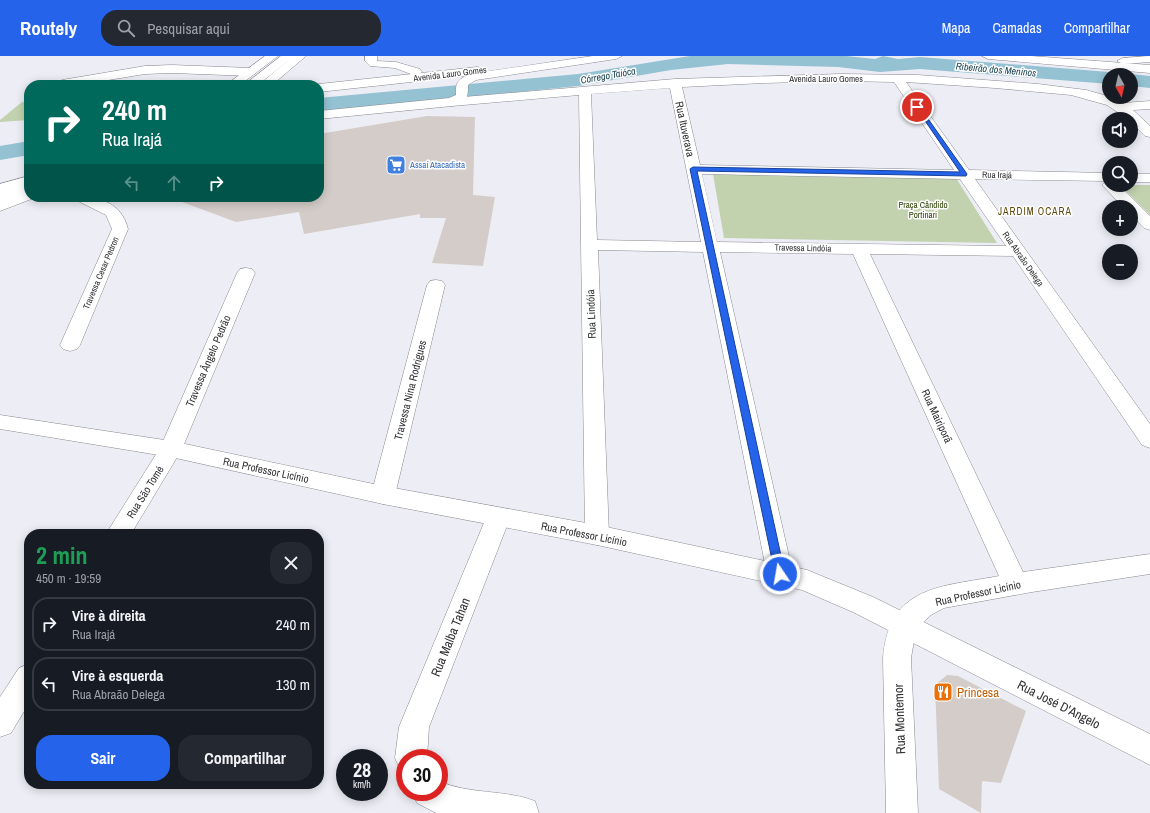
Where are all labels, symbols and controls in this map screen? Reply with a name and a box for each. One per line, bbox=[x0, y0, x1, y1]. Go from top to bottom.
search box bbox=[101, 10, 381, 46]
text: Routely bbox=[20, 15, 77, 41]
icon: search bbox=[115, 17, 137, 39]
text: Pesquisar aqui bbox=[147, 18, 230, 39]
text: Mapa bbox=[942, 19, 971, 37]
text: Camadas bbox=[993, 19, 1042, 37]
text: Compartilhar bbox=[1064, 19, 1130, 37]
water label: Ribeirão dos Meninos bbox=[955, 60, 1037, 79]
street label: Avenida Lauro Gomes bbox=[412, 64, 488, 85]
water label: Córrego Taióca bbox=[580, 64, 637, 87]
north arrow bbox=[1102, 68, 1138, 104]
map controls bbox=[1102, 68, 1138, 280]
street label: Avenida Lauro Gomes bbox=[788, 73, 863, 85]
pin bbox=[900, 90, 934, 124]
text: 240 m bbox=[102, 91, 167, 129]
icon: right bbox=[36, 96, 88, 148]
icon: arrive bbox=[906, 96, 928, 118]
street label: Rua Ituverava bbox=[672, 100, 698, 158]
button: sound bbox=[1102, 112, 1138, 148]
text: Rua Irajá bbox=[102, 127, 162, 152]
supermarket icon: Assaí Atacadista bbox=[385, 154, 407, 176]
button: search bbox=[1102, 156, 1138, 192]
place label: Assaí Atacadista bbox=[409, 159, 465, 171]
street label: Rua Irajá bbox=[982, 169, 1012, 181]
icon: left bbox=[121, 172, 143, 194]
icon: ahead bbox=[163, 172, 185, 194]
icon: right bbox=[205, 172, 227, 194]
park label: Praça Cândido Portinari bbox=[898, 199, 948, 221]
button: + bbox=[1102, 200, 1138, 236]
district label: JARDIM OCARA bbox=[998, 205, 1072, 218]
street label: Rua Abraão Delega bbox=[1000, 229, 1046, 289]
street label: Travessa Cesar Pedron bbox=[80, 235, 122, 311]
street label: Travessa Lindóia bbox=[775, 242, 831, 254]
button: − bbox=[1102, 244, 1138, 280]
street label: Rua Lindóia bbox=[583, 289, 599, 339]
street label: Travessa Ângelo Pedrão bbox=[182, 313, 234, 409]
street label: Travessa Nina Rodrigues bbox=[391, 338, 429, 441]
street label: Rua Mairiporã bbox=[918, 387, 956, 445]
street label: Rua Professor Licínio bbox=[222, 454, 310, 486]
street label: Rua São Tomé bbox=[123, 463, 167, 521]
street label: Rua Professor Licínio bbox=[540, 519, 628, 549]
text: 2 min bbox=[36, 539, 87, 571]
button: close bbox=[270, 542, 312, 584]
position arrow bbox=[759, 553, 801, 595]
text: 450 m · 19:59 bbox=[36, 570, 101, 587]
street label: Rua Professor Licínio bbox=[934, 577, 1022, 609]
street label: Rua Malba Tahan bbox=[427, 595, 474, 679]
text: Vire à direita bbox=[72, 605, 146, 626]
icon: right bbox=[38, 613, 60, 635]
text: 240 m bbox=[276, 614, 310, 635]
text: Rua Irajá bbox=[72, 626, 115, 643]
text: Vire à esquerda bbox=[72, 665, 163, 686]
icon: left bbox=[38, 673, 60, 695]
text: 130 m bbox=[276, 674, 310, 695]
street label: Rua José D'Angelo bbox=[1014, 676, 1103, 733]
restaurant icon: Princesa bbox=[932, 681, 954, 703]
street label: Rua Montemor bbox=[890, 683, 909, 755]
place label: Princesa bbox=[957, 684, 999, 701]
text: Rua Abraão Delega bbox=[72, 686, 165, 703]
button: Sair bbox=[36, 735, 170, 781]
button: Compartilhar bbox=[178, 735, 312, 781]
speed limit sign: 30 bbox=[396, 749, 448, 801]
text: 28 bbox=[353, 756, 371, 783]
text: km/h bbox=[353, 778, 371, 791]

